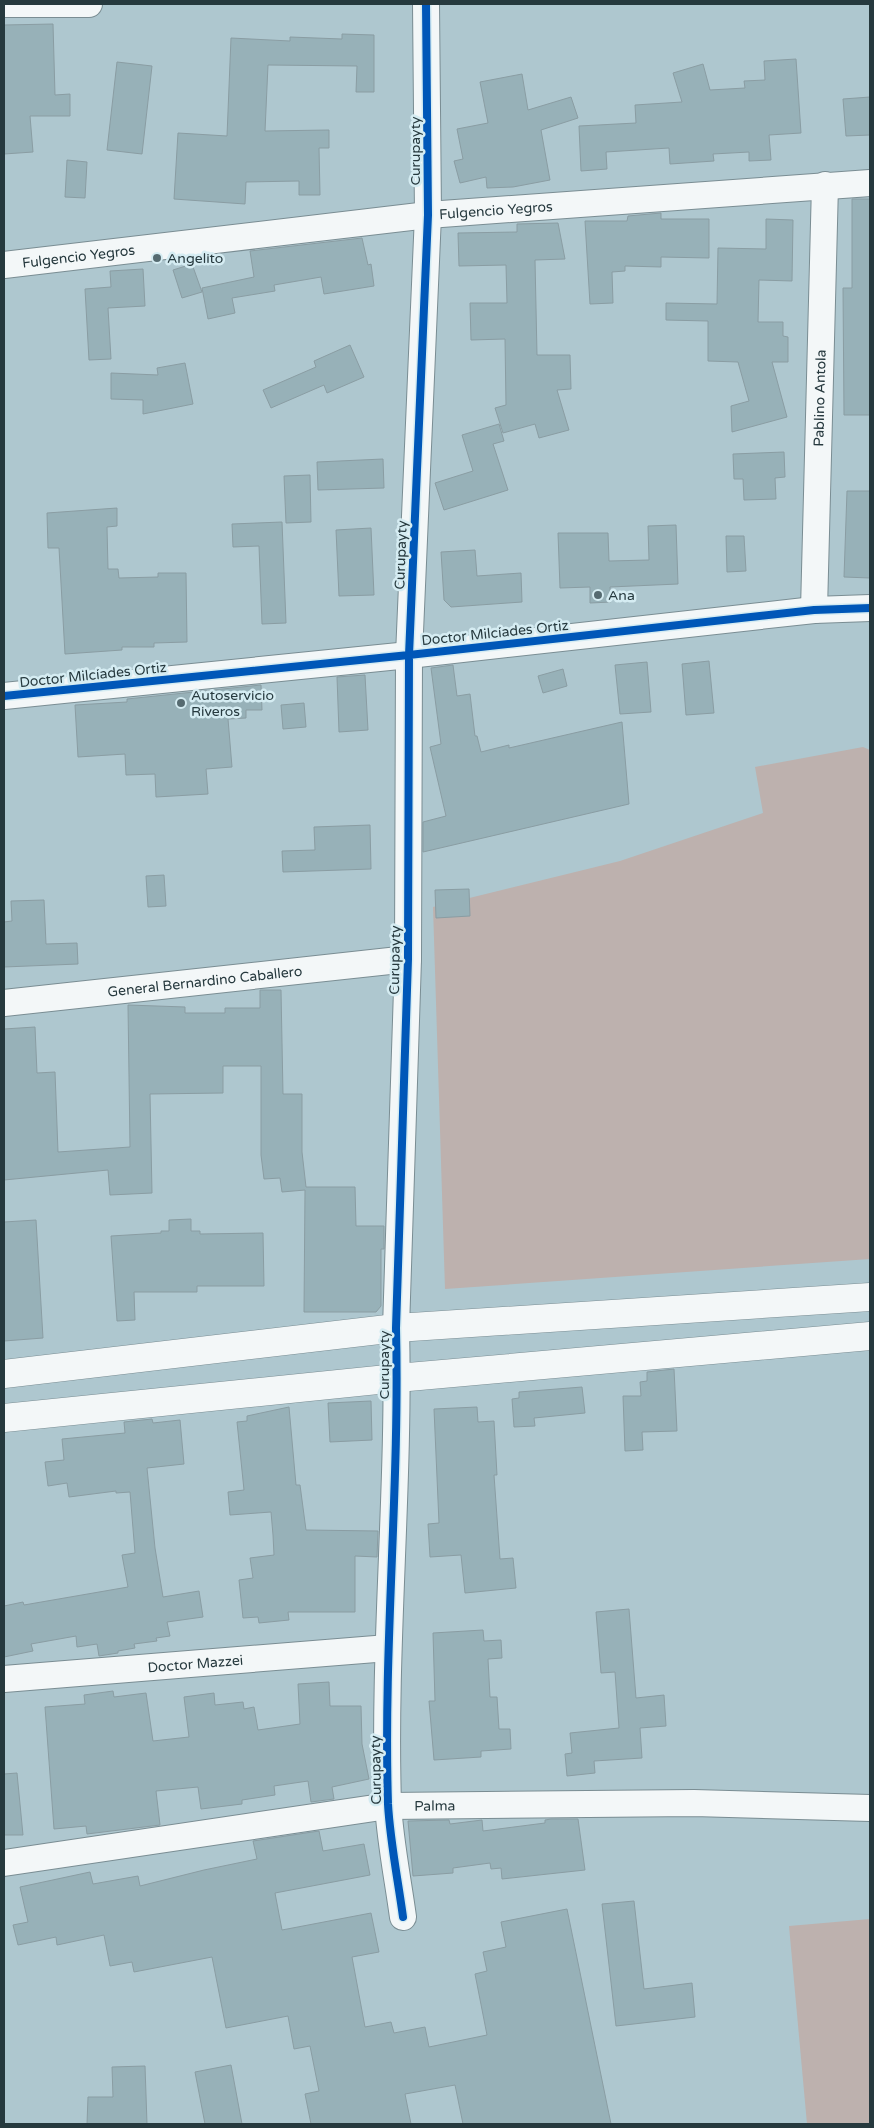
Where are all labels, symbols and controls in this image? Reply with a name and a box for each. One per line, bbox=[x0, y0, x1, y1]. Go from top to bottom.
street label: Curupayty bbox=[407, 116, 424, 186]
street label: Fulgencio Yegros bbox=[439, 197, 553, 223]
street label: Fulgencio Yegros bbox=[21, 241, 136, 271]
place label: Angelito bbox=[167, 250, 223, 267]
marker: Angelito bbox=[151, 252, 163, 264]
street label: Pablino Antola bbox=[810, 349, 829, 447]
street label: Curupayty bbox=[391, 520, 411, 590]
place label: Ana bbox=[608, 587, 635, 604]
marker: Ana bbox=[592, 589, 604, 601]
street label: Doctor Milcíades Ortiz bbox=[421, 617, 569, 649]
street label: Doctor Milcíades Ortiz bbox=[19, 659, 167, 691]
place label: Autoservicio Riveros bbox=[191, 687, 274, 720]
marker: Autoservicio Riveros bbox=[175, 697, 187, 709]
street label: Curupayty bbox=[386, 925, 404, 995]
street label: General Bernardino Caballero bbox=[107, 962, 303, 1000]
street label: Curupayty bbox=[376, 1330, 393, 1400]
street label: Doctor Mazzei bbox=[147, 1651, 244, 1676]
street label: Curupayty bbox=[367, 1735, 385, 1805]
street label: Palma bbox=[414, 1797, 455, 1814]

